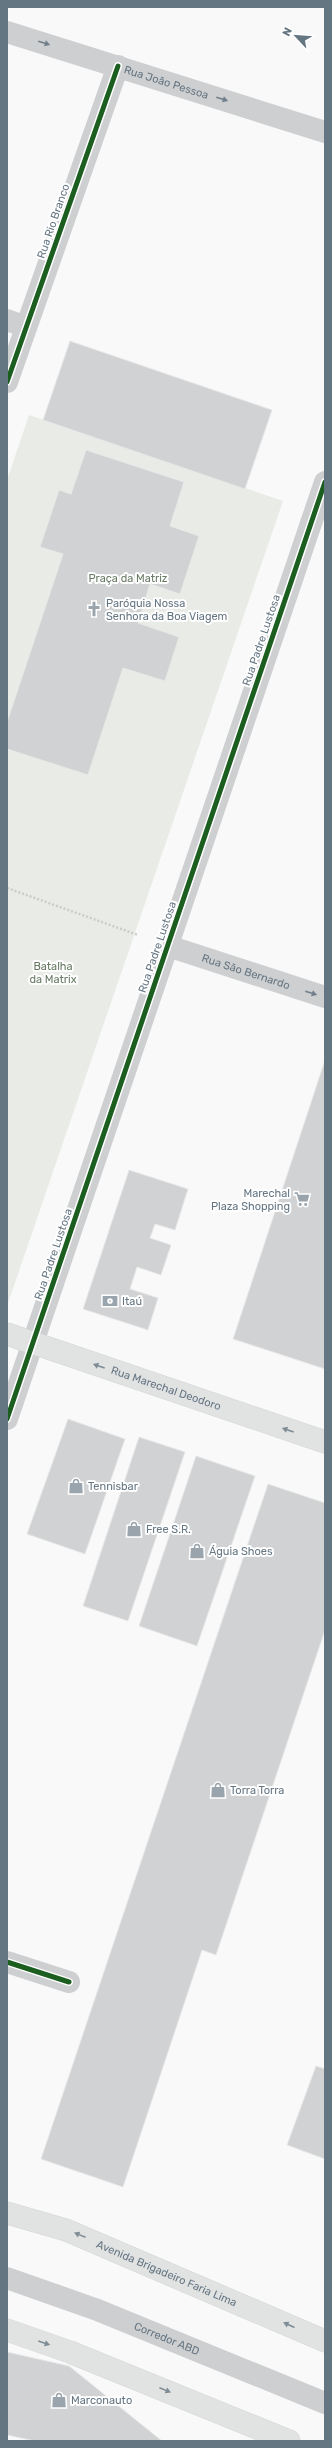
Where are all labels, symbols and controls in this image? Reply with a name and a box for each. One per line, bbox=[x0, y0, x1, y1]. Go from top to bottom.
north arrow bbox=[276, 16, 316, 56]
text: N bbox=[280, 25, 295, 38]
one-way arrow bbox=[39, 40, 51, 46]
street label: Rua João Pessoa bbox=[122, 63, 210, 102]
one-way arrow bbox=[216, 96, 228, 102]
street label: Rua Rio Branco bbox=[35, 182, 72, 260]
park label: Praça da Matriz bbox=[89, 572, 168, 585]
street label: Rua Padre Lustosa bbox=[240, 593, 283, 687]
place label: Paróquia Nossa Senhora da Boa Viagem bbox=[106, 597, 228, 623]
church icon: Paróquia Nossa Senhora da Boa Viagem bbox=[85, 600, 103, 618]
street label: Rua Padre Lustosa bbox=[136, 900, 179, 994]
street label: Rua São Bernardo bbox=[200, 951, 292, 992]
park label: Batalha da Matrix bbox=[29, 960, 77, 986]
one-way arrow bbox=[306, 990, 318, 996]
place label: Marechal Plaza Shopping bbox=[211, 1187, 290, 1213]
supermarket icon: Marechal Plaza Shopping bbox=[293, 1190, 311, 1208]
street label: Rua Padre Lustosa bbox=[32, 1207, 75, 1301]
bank icon: Itaú bbox=[101, 1292, 119, 1310]
place label: Itaú bbox=[122, 1295, 142, 1308]
one-way arrow bbox=[92, 1362, 104, 1368]
street label: Rua Marechal Deodoro bbox=[109, 1364, 223, 1413]
one-way arrow bbox=[282, 1427, 294, 1433]
shop icon: Tennisbar bbox=[67, 1477, 85, 1495]
place label: Tennisbar bbox=[88, 1480, 139, 1493]
shop icon: Free S.R. bbox=[125, 1520, 143, 1538]
place label: Free S.R. bbox=[146, 1523, 191, 1536]
shop icon: Águia Shoes bbox=[188, 1542, 206, 1560]
place label: Águia Shoes bbox=[209, 1545, 273, 1558]
shop icon: Torra Torra bbox=[209, 1781, 227, 1799]
place label: Torra Torra bbox=[230, 1784, 284, 1797]
one-way arrow bbox=[73, 2232, 85, 2238]
street label: Avenida Brigadeiro Faria Lima bbox=[94, 2238, 239, 2309]
street label: Corredor ABD bbox=[132, 2320, 201, 2358]
one-way arrow bbox=[284, 2322, 295, 2328]
one-way arrow bbox=[38, 2340, 50, 2346]
one-way arrow bbox=[160, 2387, 172, 2393]
shop icon: Marconauto bbox=[50, 2391, 68, 2409]
place label: Marconauto bbox=[71, 2394, 132, 2407]

